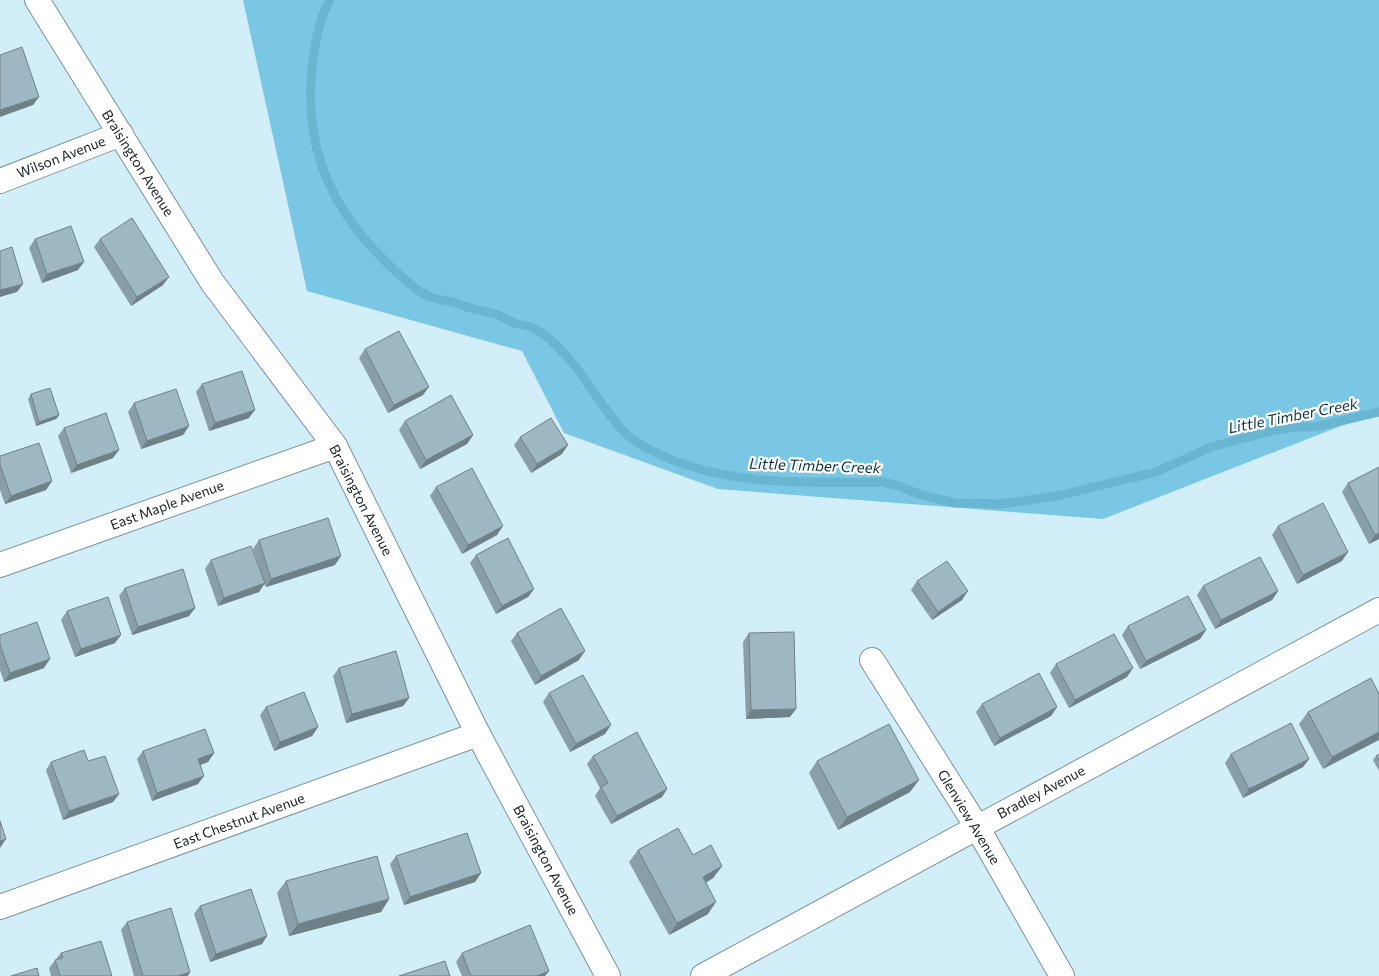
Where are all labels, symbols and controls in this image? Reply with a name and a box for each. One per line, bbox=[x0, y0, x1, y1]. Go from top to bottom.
street label: Braisington Avenue bbox=[99, 106, 178, 219]
street label: Wilson Avenue bbox=[14, 132, 108, 181]
water label: Little Timber Creek bbox=[1227, 393, 1360, 436]
street label: Braisington Avenue bbox=[326, 441, 397, 558]
water label: Little Timber Creek bbox=[749, 454, 882, 476]
street label: East Maple Avenue bbox=[108, 476, 226, 533]
street label: Bradley Avenue bbox=[994, 761, 1088, 822]
street label: Glenview Avenue bbox=[934, 766, 1004, 867]
street label: East Chestnut Avenue bbox=[171, 789, 307, 852]
street label: Braisington Avenue bbox=[510, 802, 583, 918]

